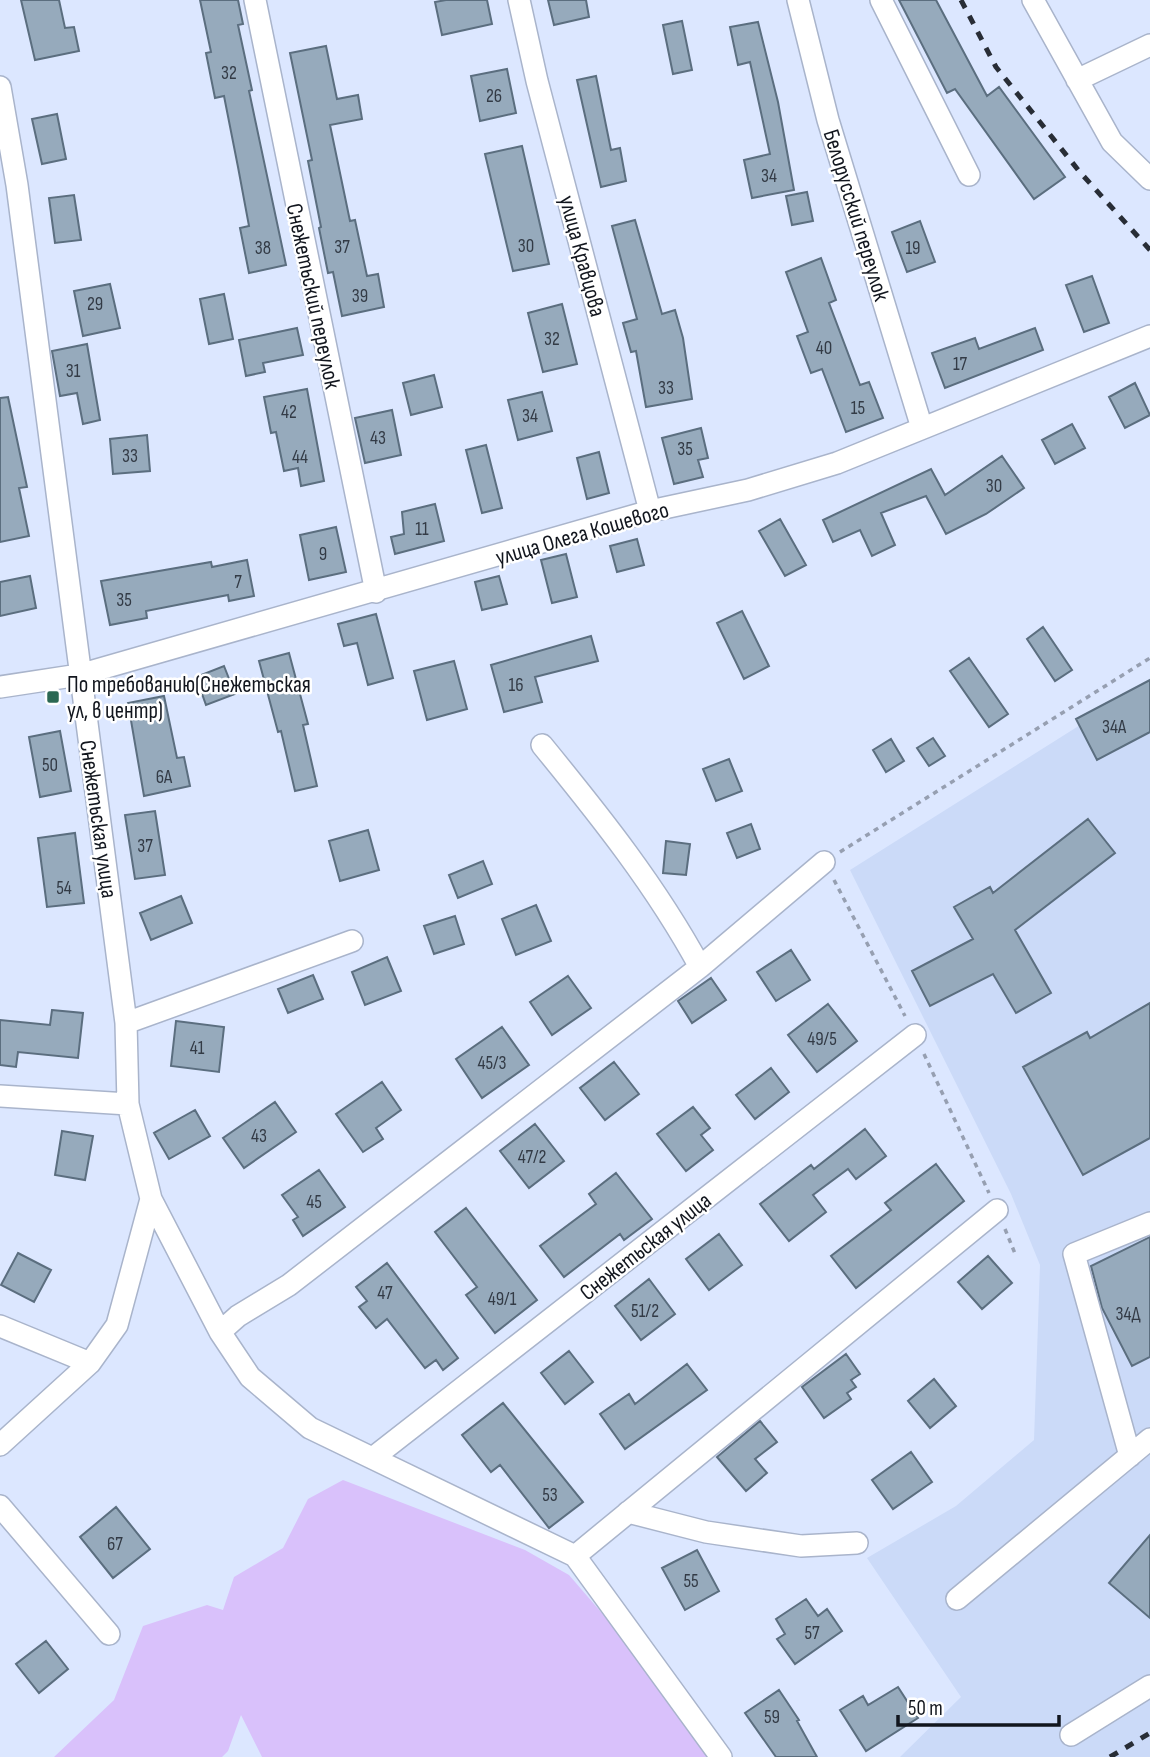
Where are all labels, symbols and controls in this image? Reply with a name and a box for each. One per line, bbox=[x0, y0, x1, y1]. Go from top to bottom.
house number: 32 bbox=[221, 62, 237, 85]
house number: 26 bbox=[486, 85, 502, 108]
street label: Белорусский переулок bbox=[817, 126, 896, 305]
house number: 34 bbox=[761, 165, 777, 188]
street label: улица Кравцова bbox=[552, 193, 612, 320]
street label: Снежетьский переулок bbox=[280, 201, 346, 392]
house number: 30 bbox=[518, 235, 534, 258]
house number: 37 bbox=[334, 236, 350, 259]
house number: 38 bbox=[255, 237, 271, 260]
house number: 19 bbox=[905, 237, 921, 260]
house number: 39 bbox=[352, 285, 368, 308]
house number: 29 bbox=[87, 293, 103, 316]
house number: 32 bbox=[544, 328, 560, 351]
house number: 40 bbox=[816, 337, 832, 360]
house number: 17 bbox=[953, 353, 968, 376]
house number: 31 bbox=[66, 360, 81, 383]
house number: 33 bbox=[658, 377, 674, 400]
house number: 15 bbox=[851, 397, 865, 420]
house number: 42 bbox=[281, 401, 297, 424]
house number: 34 bbox=[522, 405, 538, 428]
house number: 43 bbox=[370, 427, 386, 450]
house number: 35 bbox=[677, 438, 693, 461]
house number: 33 bbox=[122, 445, 138, 468]
house number: 44 bbox=[292, 446, 308, 469]
house number: 30 bbox=[986, 475, 1002, 498]
street label: улица Олега Кошевого bbox=[492, 496, 672, 572]
house number: 11 bbox=[415, 518, 429, 541]
house number: 9 bbox=[319, 543, 327, 566]
house number: 7 bbox=[234, 571, 242, 594]
house number: 35 bbox=[116, 589, 132, 612]
place label: По требованию(Снежетьская ул, в центр) bbox=[67, 671, 311, 725]
house number: 16 bbox=[509, 674, 523, 697]
marker: По требованию(Снежетьская ул, в центр) bbox=[45, 689, 61, 705]
house number: 34А bbox=[1102, 716, 1127, 739]
street label: Снежетьская улица bbox=[73, 738, 123, 900]
house number: 50 bbox=[42, 754, 58, 777]
house number: 6А bbox=[156, 766, 173, 789]
house number: 37 bbox=[137, 835, 153, 858]
house number: 54 bbox=[56, 877, 72, 900]
house number: 49/5 bbox=[807, 1028, 837, 1051]
house number: 41 bbox=[190, 1037, 205, 1060]
house number: 45/3 bbox=[477, 1052, 507, 1075]
house number: 43 bbox=[251, 1125, 267, 1148]
house number: 47/2 bbox=[518, 1146, 546, 1169]
street label: Снежетьская улица bbox=[574, 1187, 717, 1307]
house number: 45 bbox=[306, 1191, 322, 1214]
house number: 47 bbox=[377, 1282, 393, 1305]
house number: 49/1 bbox=[488, 1288, 517, 1311]
house number: 51/2 bbox=[631, 1300, 659, 1323]
house number: 34Д bbox=[1115, 1303, 1141, 1326]
house number: 53 bbox=[542, 1484, 558, 1507]
house number: 67 bbox=[107, 1533, 123, 1556]
house number: 55 bbox=[683, 1570, 699, 1593]
house number: 57 bbox=[804, 1622, 820, 1645]
scale bar bbox=[898, 1684, 1059, 1728]
text: 50 m bbox=[908, 1696, 943, 1721]
house number: 59 bbox=[764, 1706, 780, 1729]

